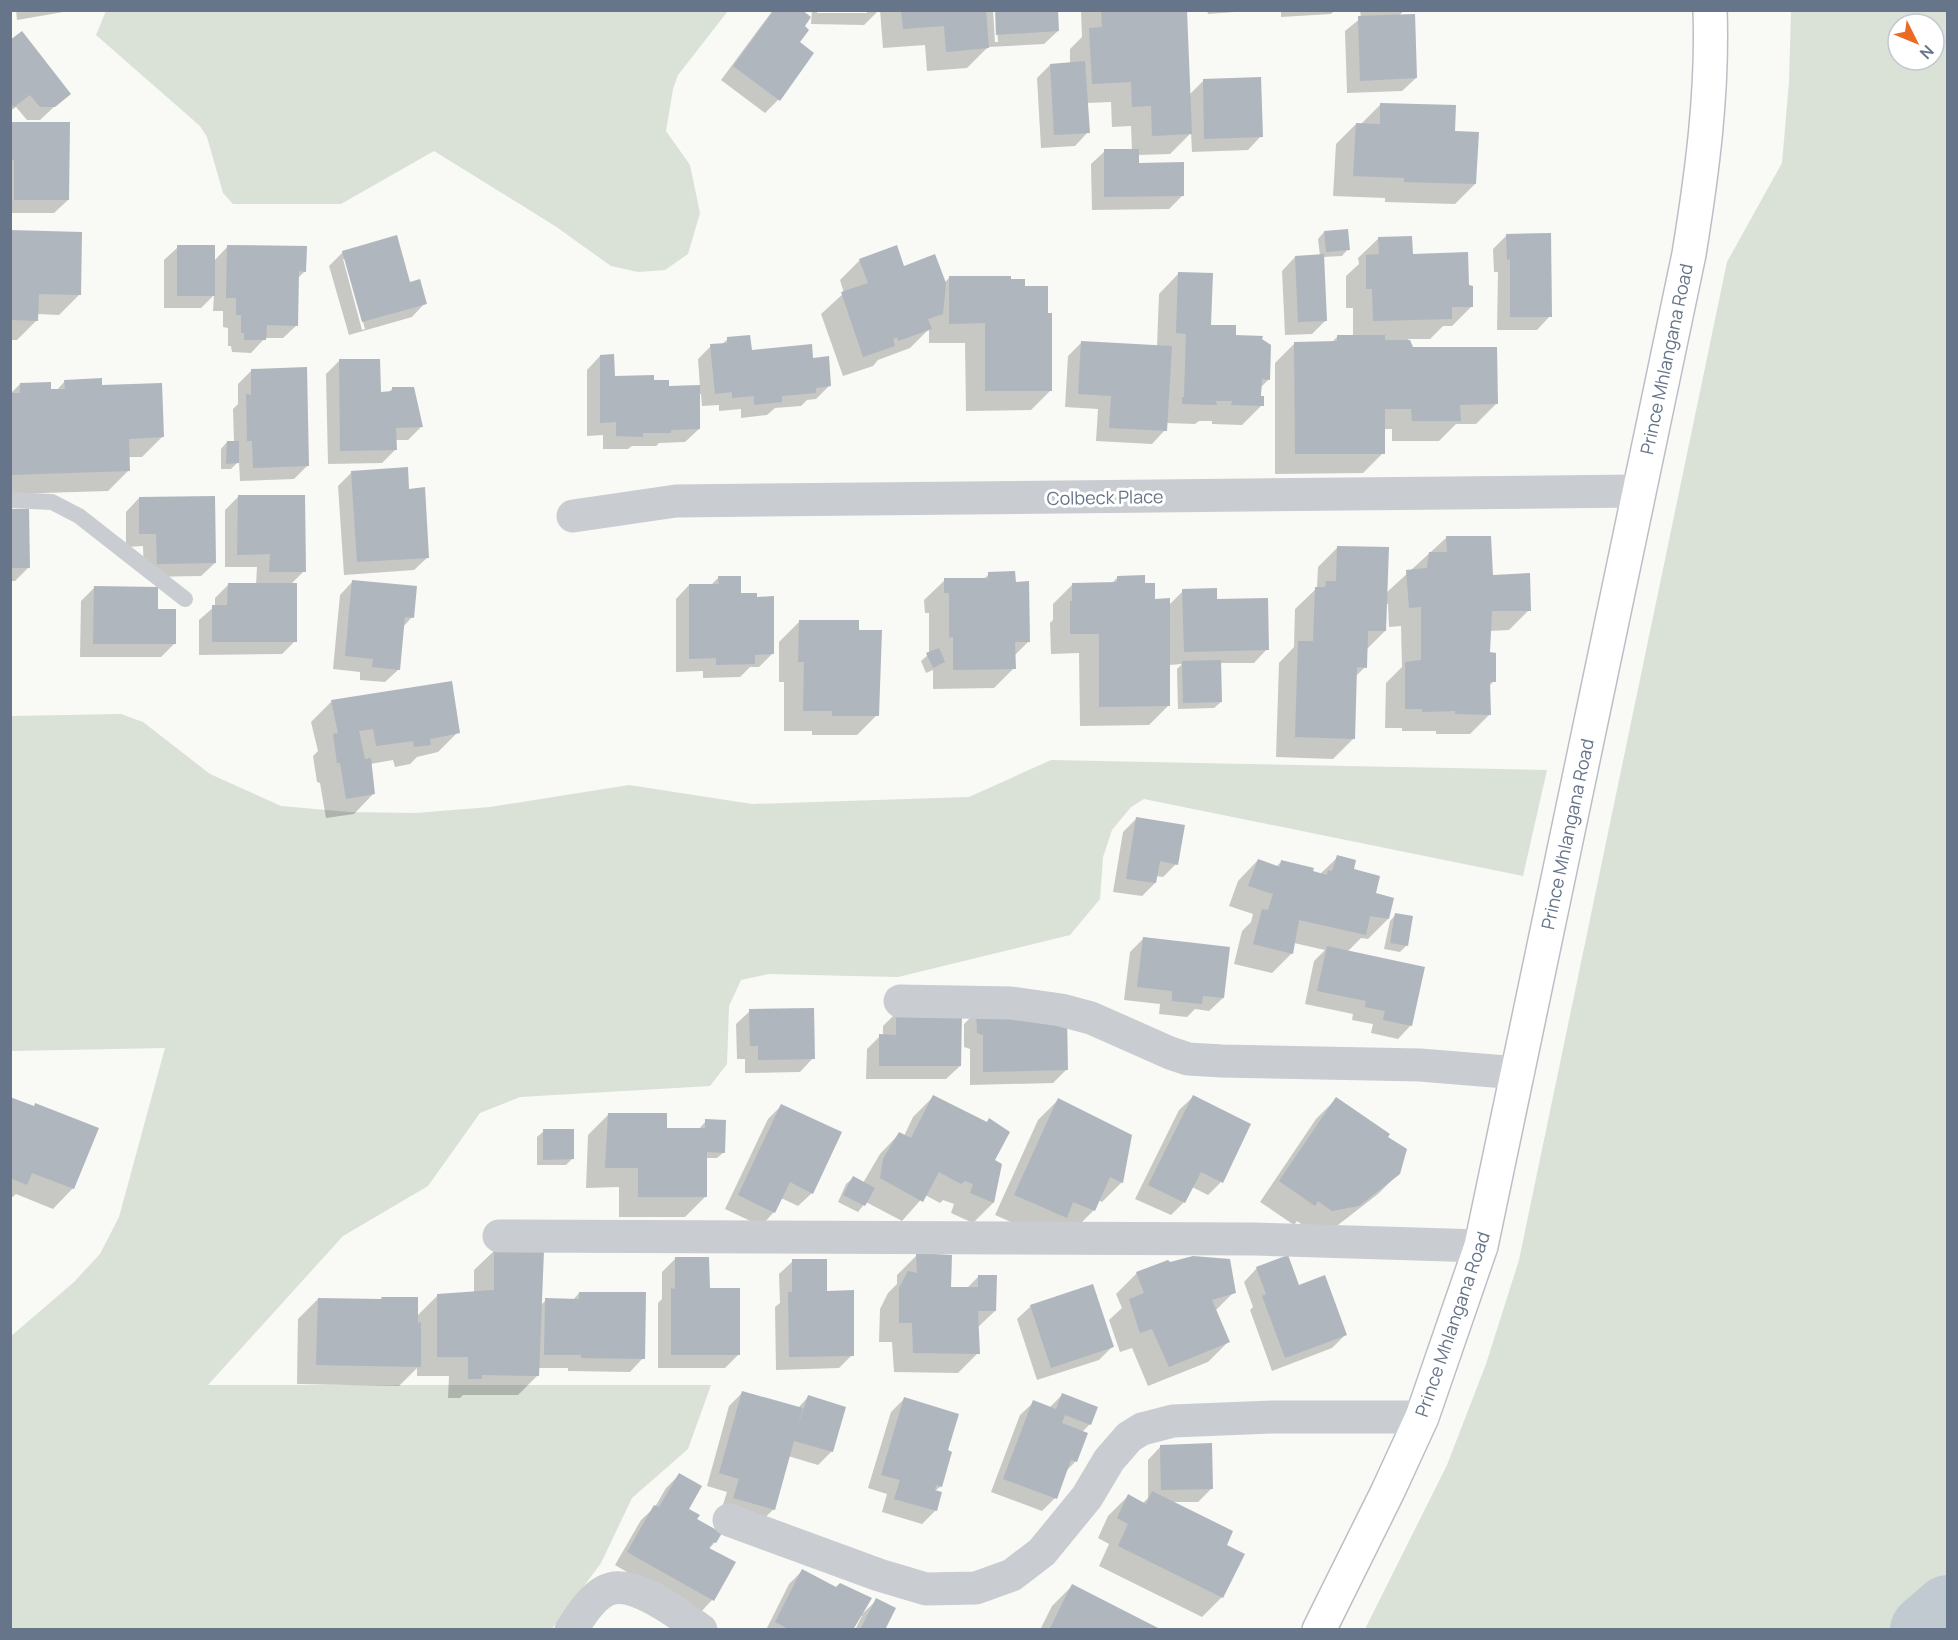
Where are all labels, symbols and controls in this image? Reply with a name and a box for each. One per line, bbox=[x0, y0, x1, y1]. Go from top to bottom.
north arrow bbox=[1886, 12, 1946, 72]
text: N bbox=[1915, 41, 1939, 64]
street label: Prince Mhlangana Road bbox=[1634, 261, 1698, 457]
street label: Colbeck Place bbox=[1046, 484, 1164, 510]
street label: Prince Mhlangana Road bbox=[1535, 736, 1599, 932]
street label: Prince Mhlangana Road bbox=[1409, 1228, 1495, 1420]

